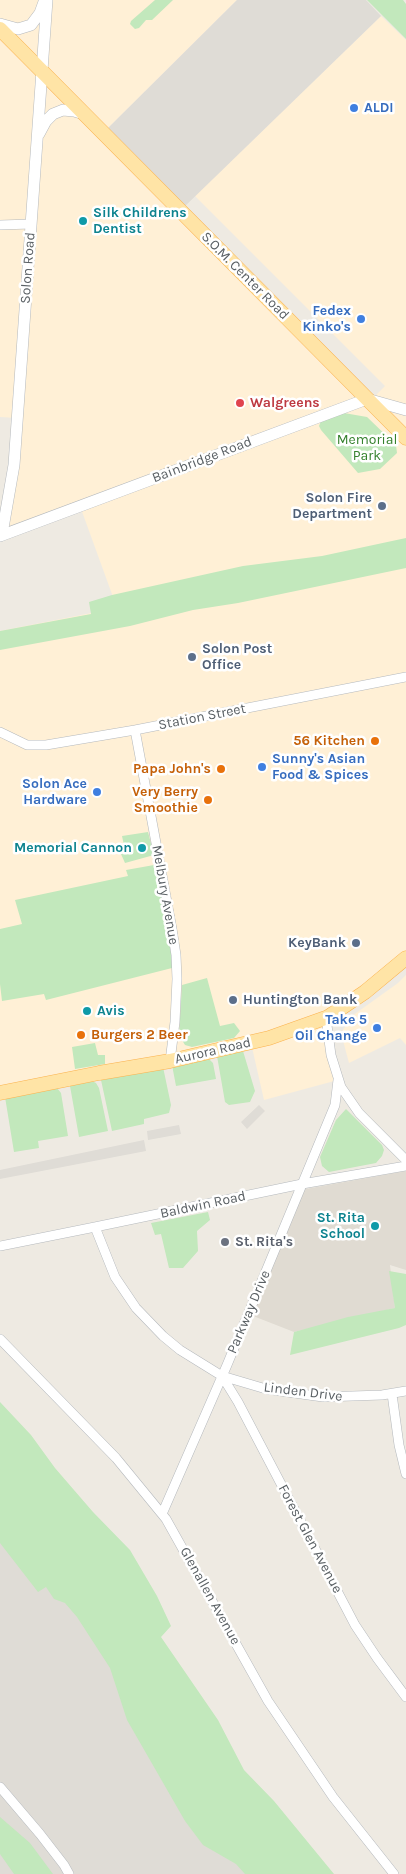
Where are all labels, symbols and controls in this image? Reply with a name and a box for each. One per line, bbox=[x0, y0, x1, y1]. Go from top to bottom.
place label: ALDI bbox=[364, 100, 394, 116]
marker: ALDI bbox=[348, 102, 360, 114]
place label: Silk Childrens Dentist bbox=[93, 205, 187, 238]
marker: Silk Childrens Dentist bbox=[77, 215, 89, 227]
street label: S.O.M. Center Road bbox=[198, 229, 292, 323]
street label: Solon Road bbox=[17, 232, 39, 304]
place label: Fedex Kinko's bbox=[302, 303, 351, 336]
marker: Fedex Kinko's bbox=[355, 313, 367, 325]
place label: Walgreens bbox=[250, 395, 320, 411]
marker: Walgreens bbox=[234, 397, 246, 409]
park label: Memorial Park bbox=[337, 432, 397, 464]
street label: Bainbridge Road bbox=[150, 433, 254, 487]
place label: Solon Fire Department bbox=[292, 490, 372, 522]
marker: Solon Fire Department bbox=[376, 500, 388, 512]
place label: Solon Post Office bbox=[202, 641, 272, 674]
marker: Solon Post Office bbox=[186, 651, 198, 663]
street label: Station Street bbox=[157, 700, 247, 734]
place label: 56 Kitchen bbox=[293, 733, 365, 749]
marker: 56 Kitchen bbox=[369, 735, 381, 747]
place label: Sunny's Asian Food & Spices bbox=[272, 751, 369, 784]
place label: Papa John's bbox=[133, 761, 211, 777]
marker: Sunny's Asian Food & Spices bbox=[256, 761, 268, 773]
marker: Papa John's bbox=[215, 763, 227, 775]
place label: Solon Ace Hardware bbox=[22, 776, 87, 809]
place label: Very Berry Smoothie bbox=[132, 784, 198, 816]
marker: Solon Ace Hardware bbox=[91, 786, 103, 798]
marker: Very Berry Smoothie bbox=[202, 794, 214, 806]
place label: Memorial Cannon bbox=[14, 840, 132, 856]
marker: Memorial Cannon bbox=[136, 842, 148, 854]
street label: Melbury Avenue bbox=[148, 844, 182, 946]
place label: KeyBank bbox=[288, 935, 346, 951]
marker: KeyBank bbox=[350, 937, 362, 949]
place label: Huntington Bank bbox=[243, 992, 357, 1008]
marker: Huntington Bank bbox=[227, 994, 239, 1006]
place label: Avis bbox=[97, 1003, 125, 1019]
marker: Avis bbox=[81, 1005, 93, 1017]
place label: Take 5 Oil Change bbox=[295, 1012, 367, 1044]
marker: Take 5 Oil Change bbox=[371, 1022, 383, 1034]
place label: Burgers 2 Beer bbox=[91, 1027, 188, 1043]
marker: Burgers 2 Beer bbox=[75, 1029, 87, 1041]
street label: Aurora Road bbox=[173, 1034, 253, 1068]
street label: Baldwin Road bbox=[159, 1188, 247, 1222]
place label: St. Rita School bbox=[317, 1210, 365, 1242]
marker: St. Rita School bbox=[369, 1220, 381, 1232]
place label: St. Rita's bbox=[235, 1234, 293, 1250]
marker: St. Rita's bbox=[219, 1236, 231, 1248]
street label: Parkway Drive bbox=[224, 1268, 274, 1356]
street label: Linden Drive bbox=[263, 1379, 343, 1405]
street label: Forest Glen Avenue bbox=[274, 1482, 346, 1596]
street label: Glenallen Avenue bbox=[176, 1544, 244, 1648]

